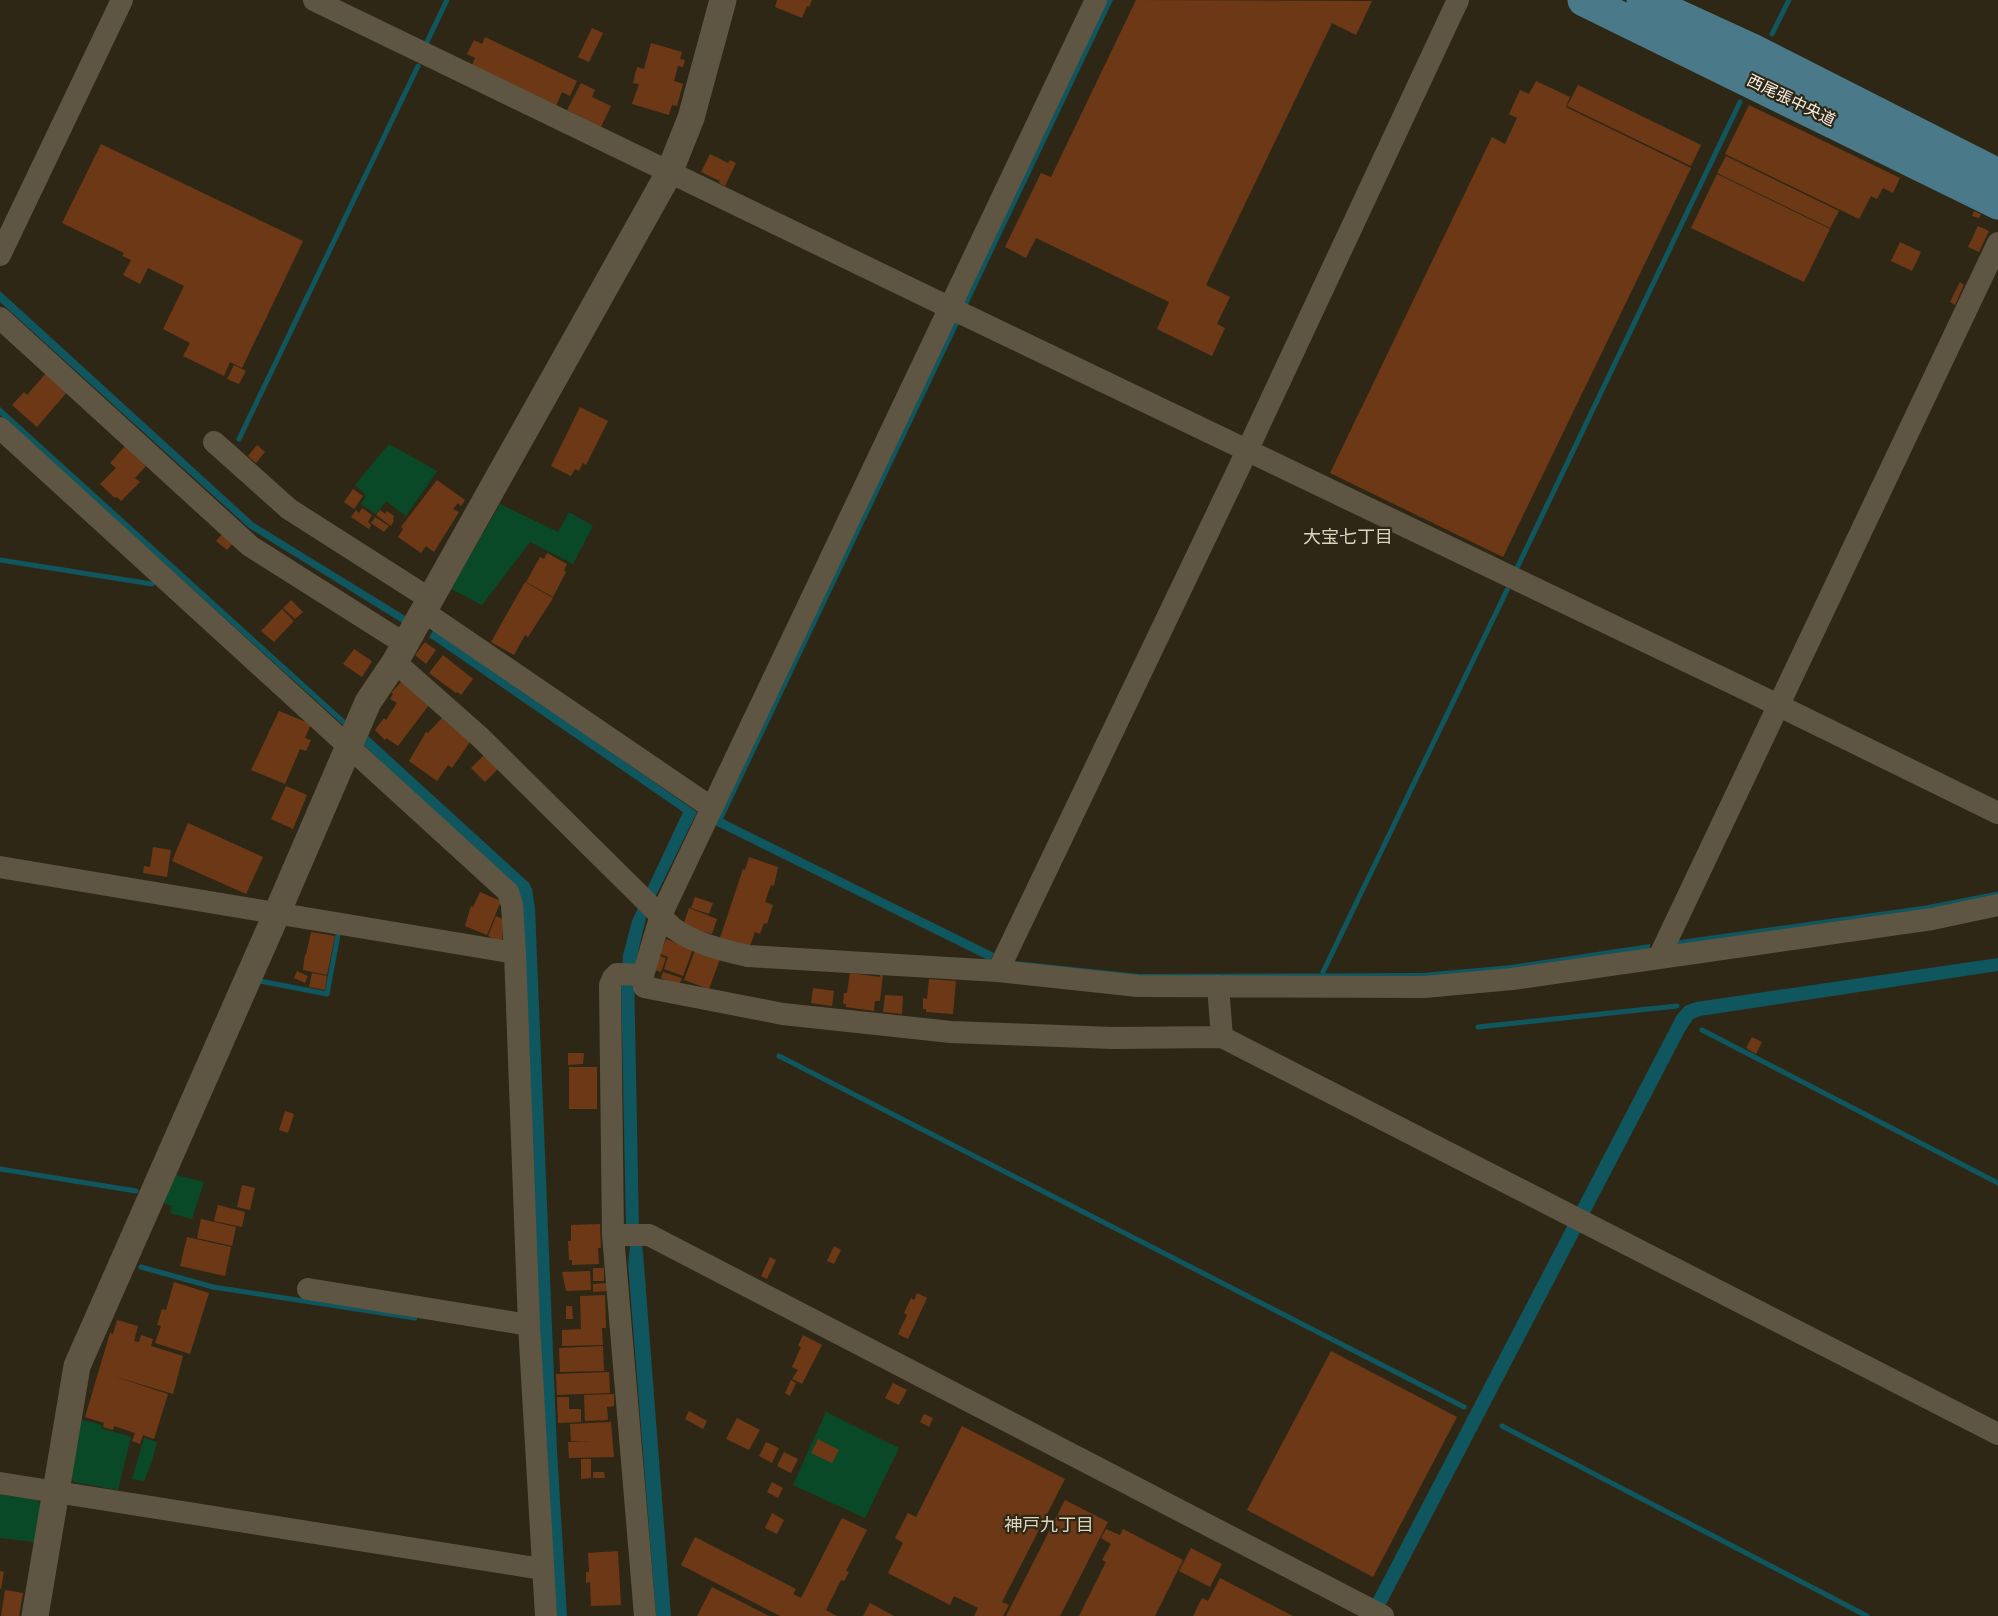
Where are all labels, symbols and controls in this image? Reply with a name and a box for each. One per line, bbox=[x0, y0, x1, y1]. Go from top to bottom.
street label: 西尾張中央道 bbox=[1744, 71, 1838, 131]
district label: 大宝七丁目 bbox=[1303, 527, 1393, 549]
district label: 神戸九丁目 bbox=[1004, 1515, 1094, 1537]

